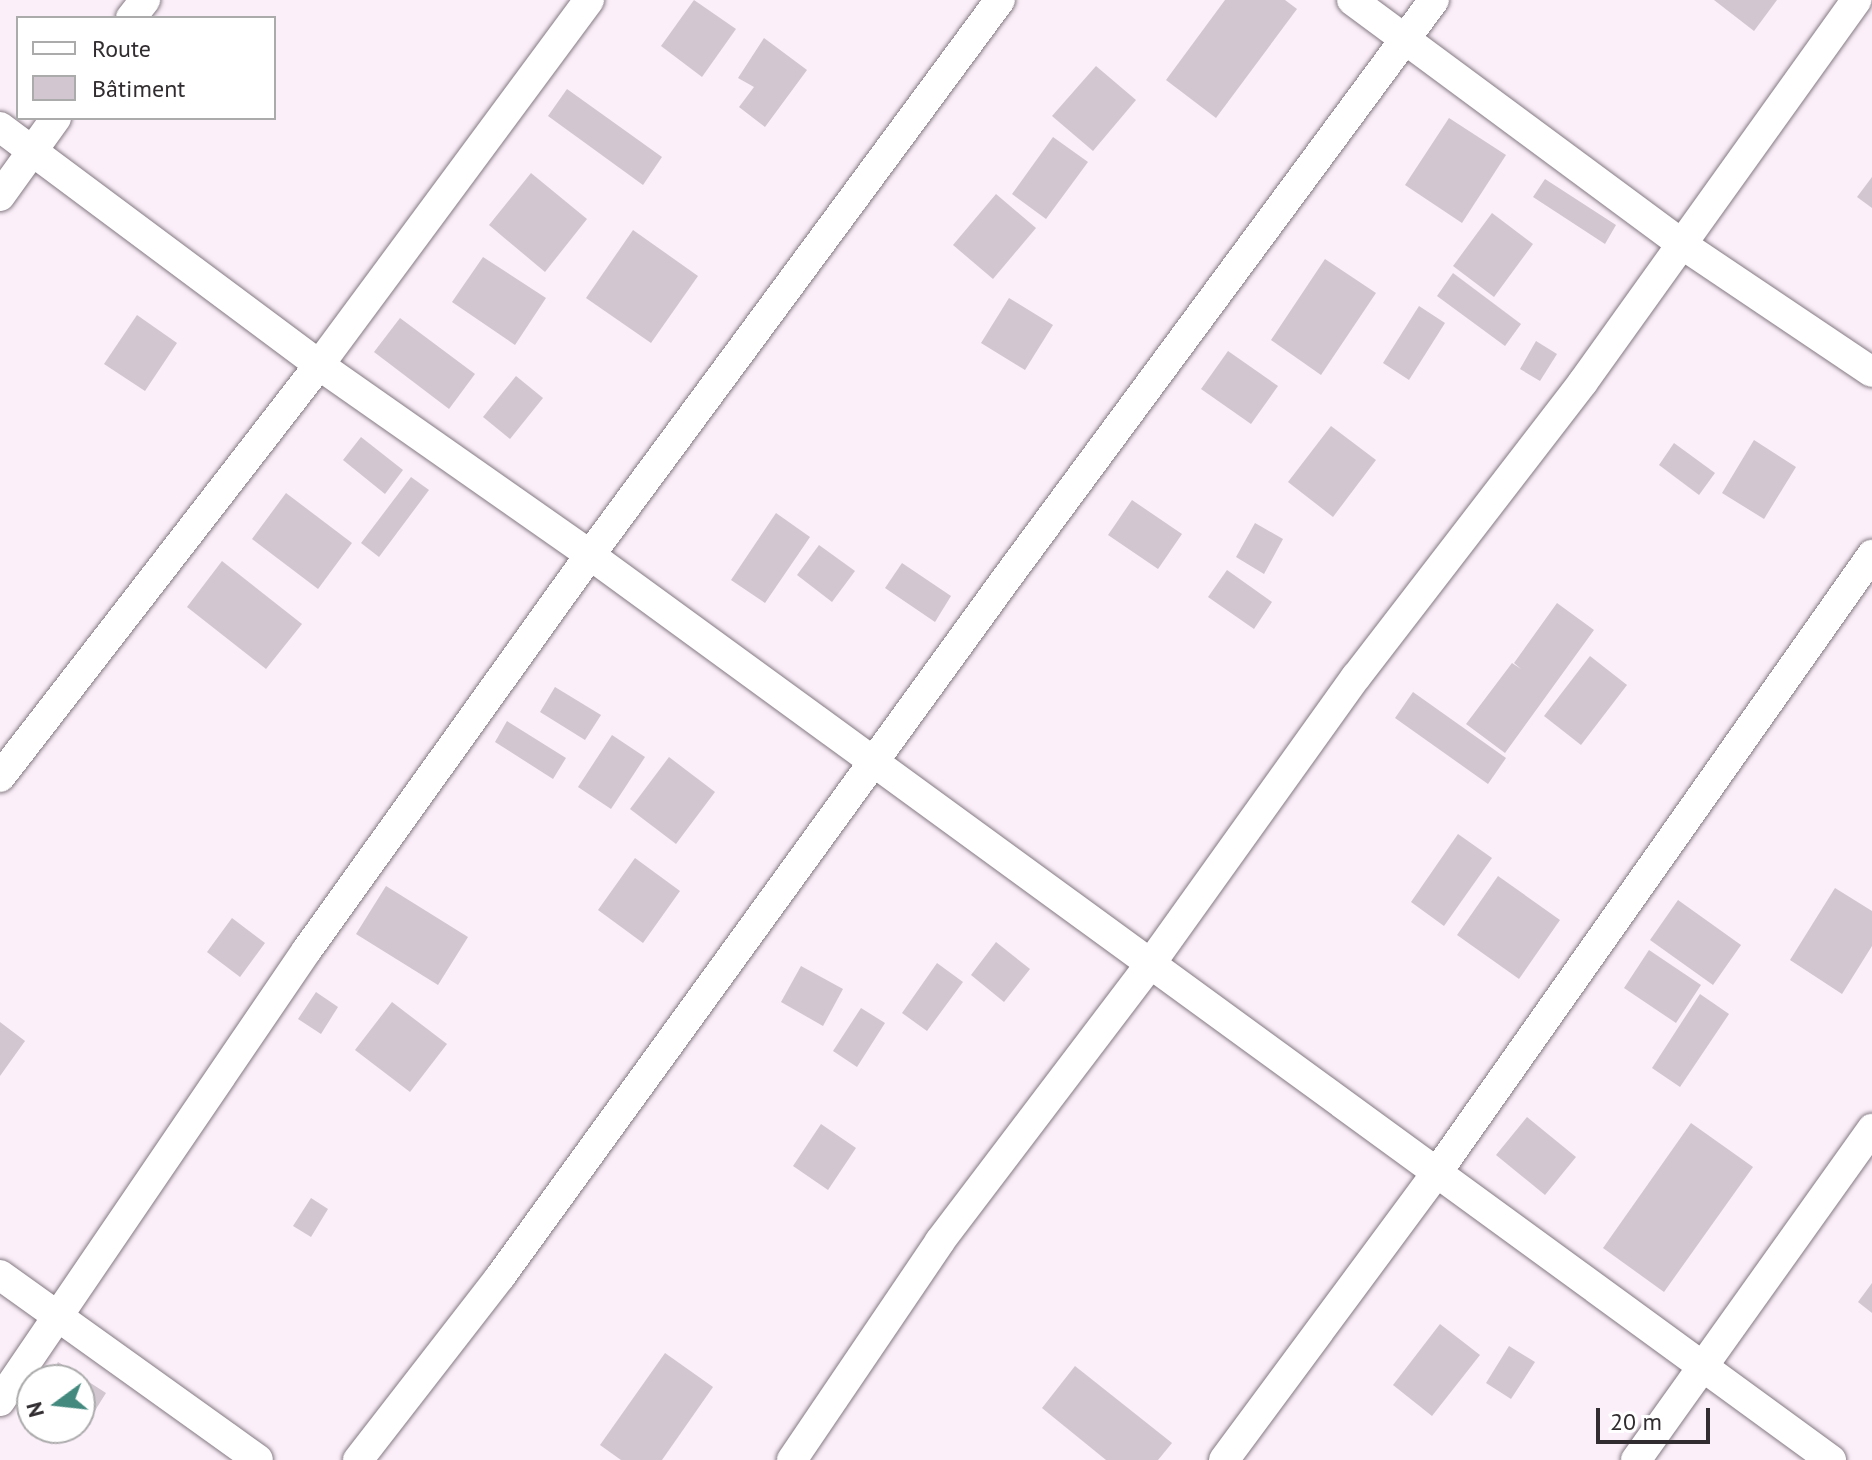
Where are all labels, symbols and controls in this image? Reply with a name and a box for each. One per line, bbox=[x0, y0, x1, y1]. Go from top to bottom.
legend bbox=[16, 16, 276, 120]
text: Route bbox=[92, 33, 151, 64]
text: Bâtiment bbox=[92, 73, 185, 104]
north arrow bbox=[16, 1364, 96, 1444]
scale bar bbox=[1600, 1392, 1714, 1442]
text: N bbox=[19, 1399, 50, 1420]
text: 20 m bbox=[1610, 1406, 1662, 1437]

